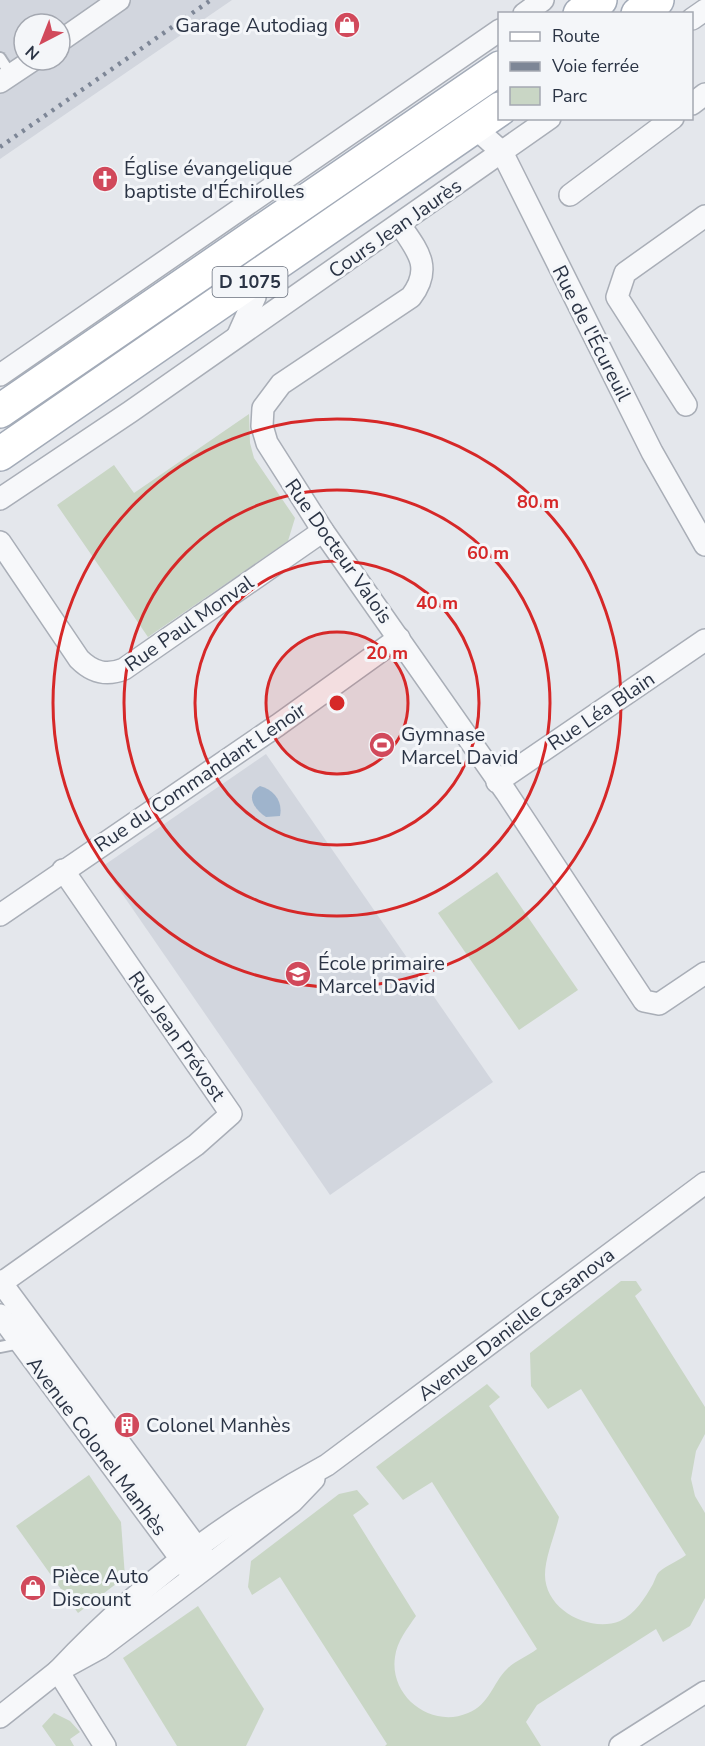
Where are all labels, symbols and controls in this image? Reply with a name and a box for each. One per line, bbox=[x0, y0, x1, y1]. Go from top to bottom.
shop icon: Garage Autodiag bbox=[332, 10, 362, 40]
north arrow bbox=[12, 12, 72, 72]
place label: Garage Autodiag bbox=[175, 12, 328, 39]
legend bbox=[498, 12, 693, 120]
text: Route bbox=[552, 24, 600, 48]
text: N bbox=[21, 40, 44, 65]
text: Voie ferrée bbox=[551, 54, 639, 78]
text: Parc bbox=[552, 84, 587, 108]
place label: Église évangelique baptiste d'Échirolles bbox=[124, 155, 305, 205]
church icon: Église évangelique baptiste d'Échirolles bbox=[90, 164, 120, 194]
street label: Cours Jean Jaurès bbox=[323, 172, 467, 284]
street label: Rue de l'Écureuil bbox=[546, 261, 637, 406]
road number: D 1075 bbox=[212, 267, 288, 297]
street label: Rue Docteur Valois bbox=[278, 473, 399, 629]
text: 80 m bbox=[517, 490, 559, 514]
text: 60 m bbox=[467, 541, 509, 565]
street label: Rue Paul Monval bbox=[119, 569, 259, 678]
text: 40 m bbox=[416, 591, 458, 615]
text: 20 m bbox=[366, 641, 408, 665]
street label: Rue Léa Blain bbox=[543, 666, 660, 757]
centre of rings bbox=[327, 693, 347, 713]
street label: Rue du Commandant Lenoir bbox=[89, 696, 311, 858]
place label: Gymnase Marcel David bbox=[401, 721, 518, 771]
sports icon: Gymnase Marcel David bbox=[367, 730, 397, 760]
place label: École primaire Marcel David bbox=[318, 950, 445, 1000]
school or university icon: École primaire Marcel David bbox=[283, 959, 313, 989]
street label: Rue Jean Prévost bbox=[122, 966, 232, 1107]
street label: Avenue Danielle Casanova bbox=[412, 1241, 620, 1407]
street label: Avenue Colonel Manhès bbox=[20, 1351, 173, 1541]
building icon: Colonel Manhès bbox=[112, 1410, 142, 1440]
place label: Colonel Manhès bbox=[146, 1412, 291, 1439]
place label: Pièce Auto Discount bbox=[52, 1563, 149, 1613]
shop icon: Pièce Auto Discount bbox=[18, 1573, 48, 1603]

